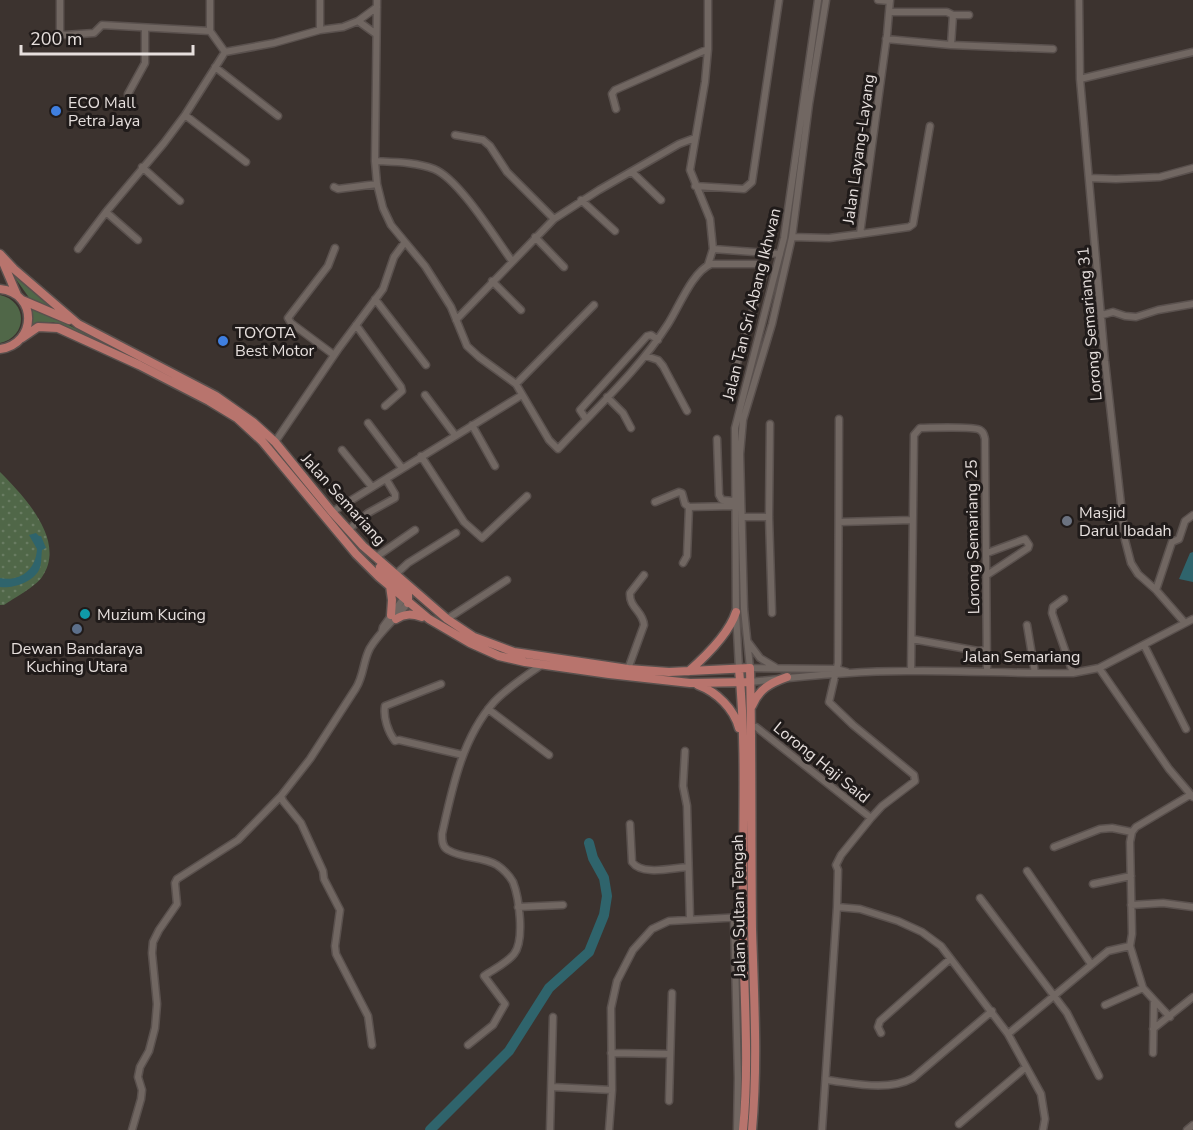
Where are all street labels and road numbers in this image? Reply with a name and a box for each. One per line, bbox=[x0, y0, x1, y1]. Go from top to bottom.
street label: Jalan Layang-Layang bbox=[837, 73, 880, 226]
street label: Jalan Tan Sri Abang Ikhwan bbox=[717, 206, 787, 404]
street label: Lorong Semariang 31 bbox=[1072, 246, 1108, 402]
street label: Jalan Semariang bbox=[295, 448, 391, 551]
street label: Lorong Semariang 25 bbox=[961, 459, 985, 615]
street label: Jalan Semariang bbox=[963, 646, 1081, 668]
street label: Lorong Haji Said bbox=[769, 717, 874, 809]
street label: Jalan Sultan Tengah bbox=[727, 834, 751, 979]

